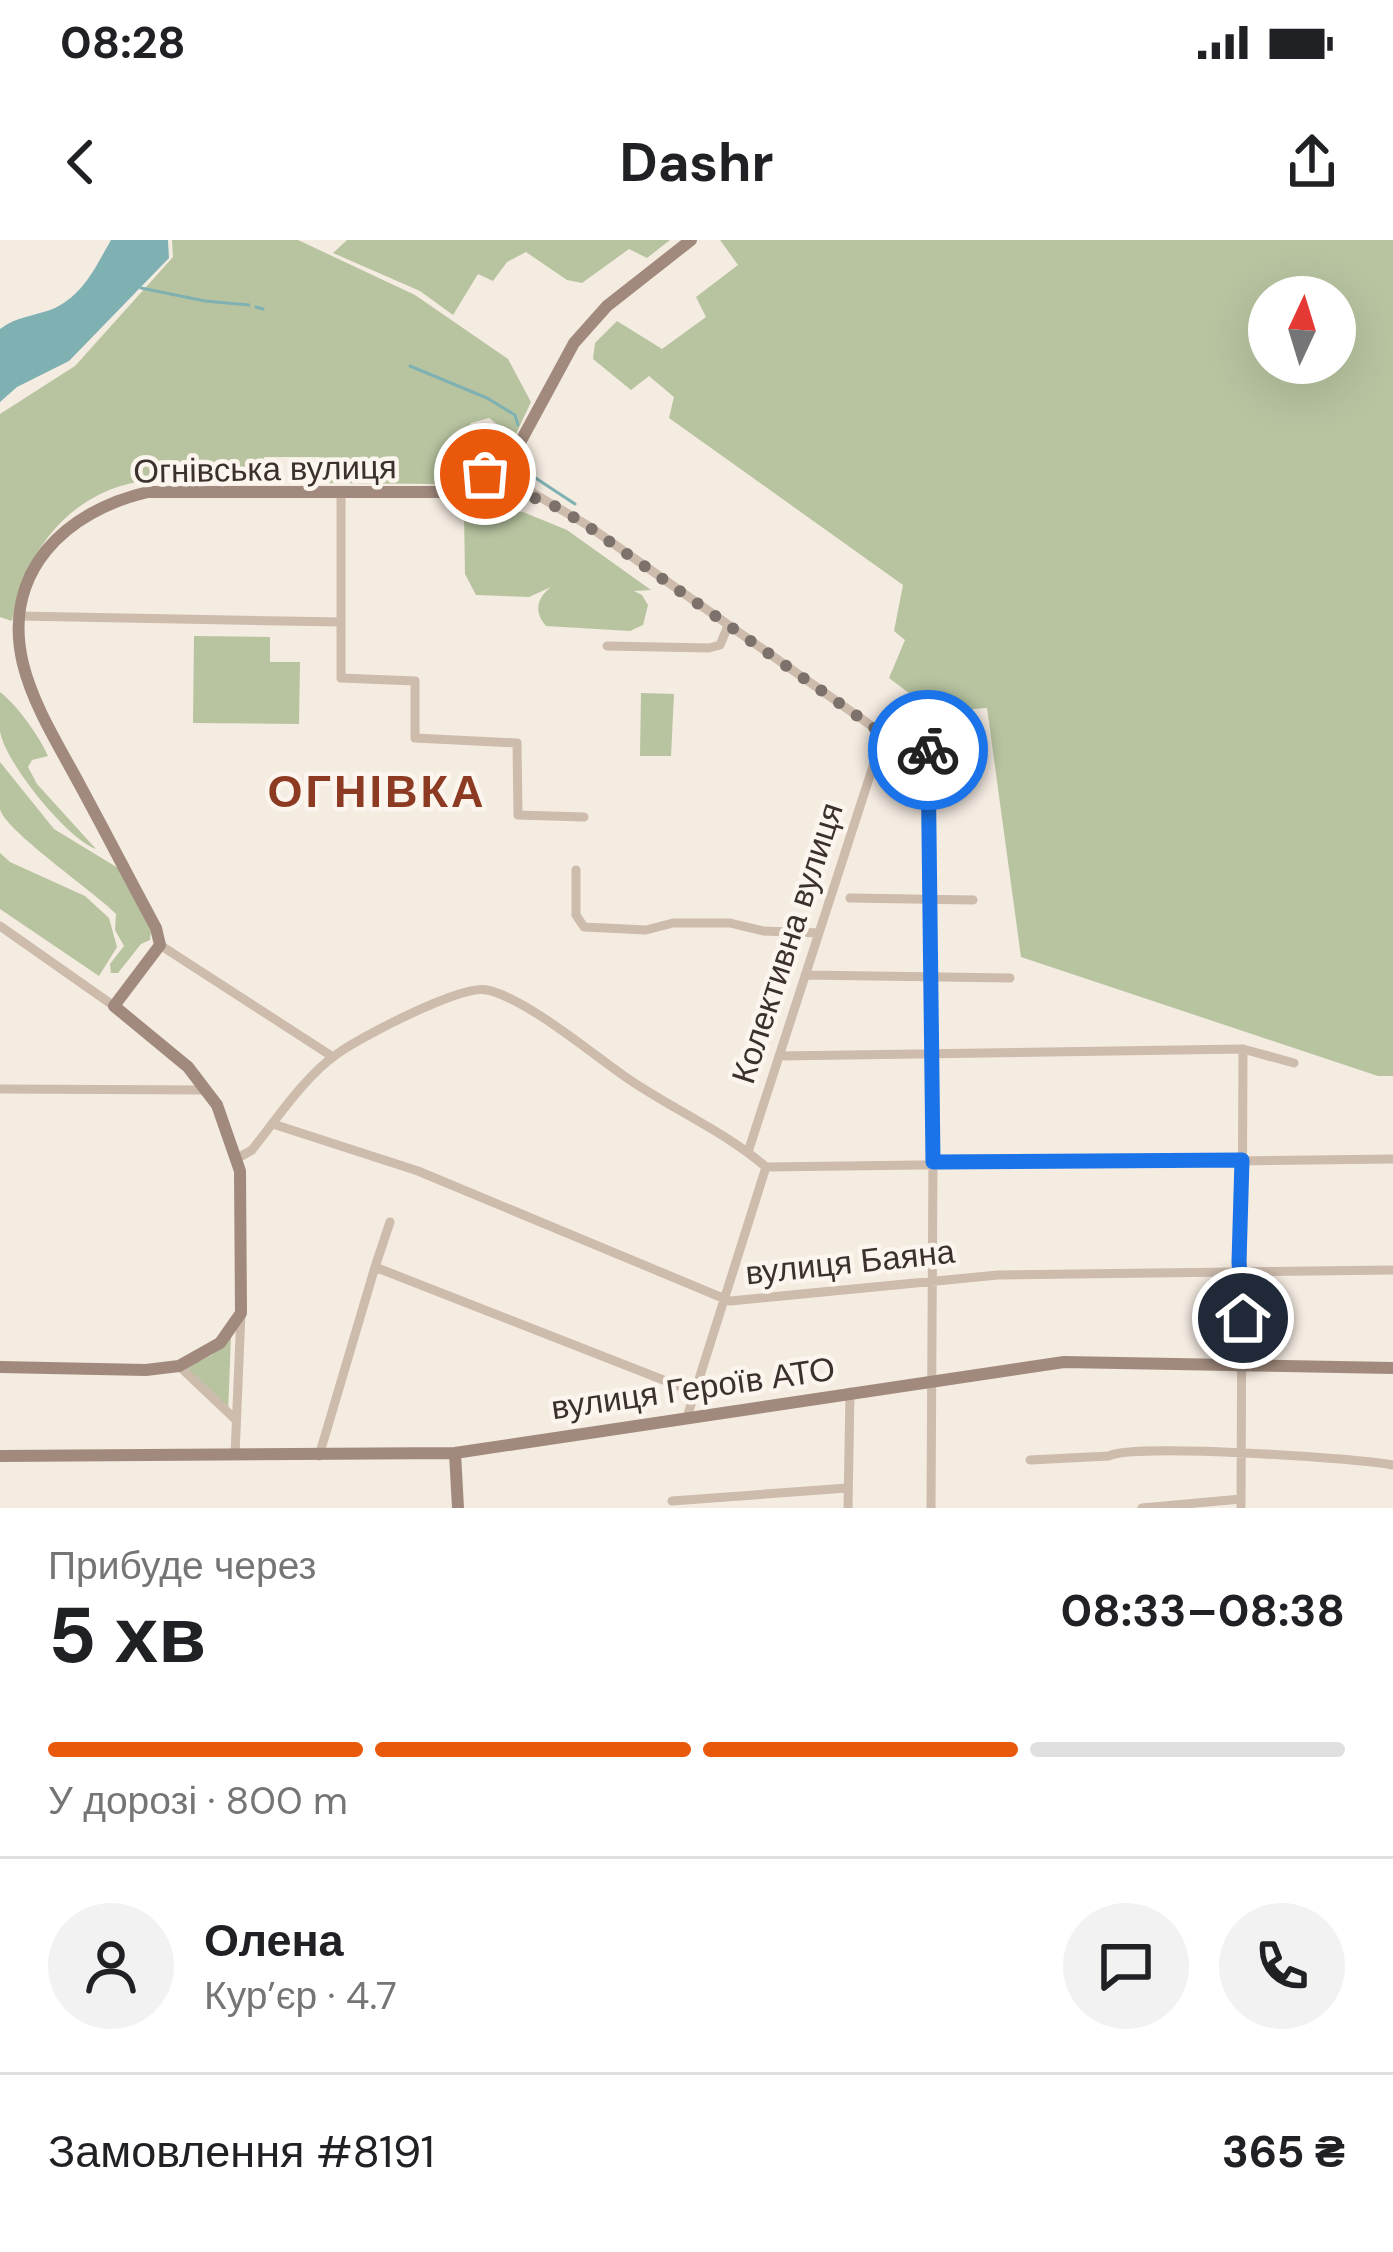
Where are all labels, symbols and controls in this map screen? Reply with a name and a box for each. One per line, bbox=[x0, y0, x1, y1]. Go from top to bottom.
text: 08:28 bbox=[60, 13, 186, 72]
text: Dashr bbox=[619, 127, 774, 198]
icon: back bbox=[48, 129, 114, 195]
icon: share bbox=[1279, 129, 1345, 195]
north arrow bbox=[1248, 276, 1356, 384]
map controls bbox=[1248, 276, 1356, 384]
pin bbox=[434, 423, 536, 525]
icon: bag bbox=[452, 441, 518, 507]
street label: Огнівська вулиця bbox=[133, 445, 397, 493]
courier bbox=[868, 690, 988, 810]
icon: bike bbox=[895, 717, 961, 783]
district label: ОГНІВКА bbox=[268, 762, 486, 821]
street label: Колективна вулиця bbox=[721, 797, 853, 1089]
street label: вулиця Баяна bbox=[743, 1230, 957, 1294]
pin bbox=[1192, 1267, 1294, 1369]
icon: home bbox=[1210, 1285, 1276, 1351]
street label: вулиця Героїв АТО bbox=[549, 1347, 837, 1429]
text: Прибуде через bbox=[48, 1540, 316, 1591]
text: 08:33–08:38 bbox=[1061, 1581, 1345, 1640]
text: 5 хв bbox=[48, 1585, 206, 1686]
text: У дорозі · 800 m bbox=[48, 1775, 348, 1826]
button: person bbox=[48, 1903, 174, 2029]
button: chat bbox=[1063, 1903, 1189, 2029]
button: phone bbox=[1219, 1903, 1345, 2029]
text: Олена bbox=[204, 1911, 344, 1970]
text: Кур’єр · 4.7 bbox=[204, 1970, 397, 2021]
text: Замовлення #8191 bbox=[48, 2122, 435, 2181]
text: 365 ₴ bbox=[1222, 2122, 1345, 2181]

